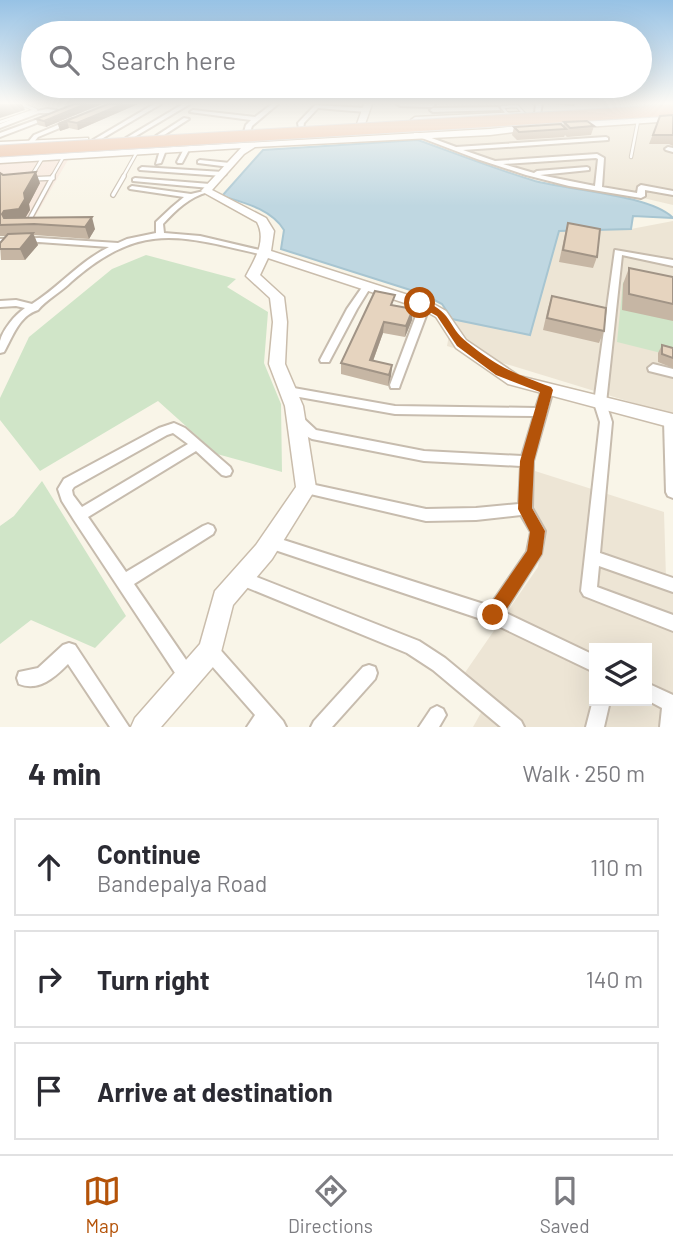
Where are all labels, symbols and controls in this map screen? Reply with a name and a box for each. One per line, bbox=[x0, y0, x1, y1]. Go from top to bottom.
search box bbox=[21, 21, 652, 98]
icon: search bbox=[45, 41, 83, 79]
text: Search here bbox=[101, 44, 236, 75]
route start bbox=[404, 287, 435, 318]
route end bbox=[477, 599, 508, 630]
map controls bbox=[589, 643, 652, 706]
button: layers bbox=[589, 643, 652, 706]
text: 4 min bbox=[28, 755, 101, 791]
text: Walk · 250 m bbox=[523, 759, 645, 787]
text: Continue bbox=[97, 838, 201, 869]
icon: ahead bbox=[30, 848, 68, 886]
text: 110 m bbox=[590, 853, 643, 881]
text: Bandepalya Road bbox=[97, 869, 267, 897]
icon: right bbox=[30, 960, 68, 998]
text: Turn right bbox=[97, 964, 210, 995]
text: 140 m bbox=[586, 965, 643, 993]
icon: arrive bbox=[30, 1072, 68, 1110]
text: Arrive at destination bbox=[97, 1076, 333, 1107]
tab: Map bbox=[83, 1172, 121, 1237]
tab: Directions bbox=[288, 1172, 373, 1237]
tab: Saved bbox=[540, 1172, 590, 1237]

